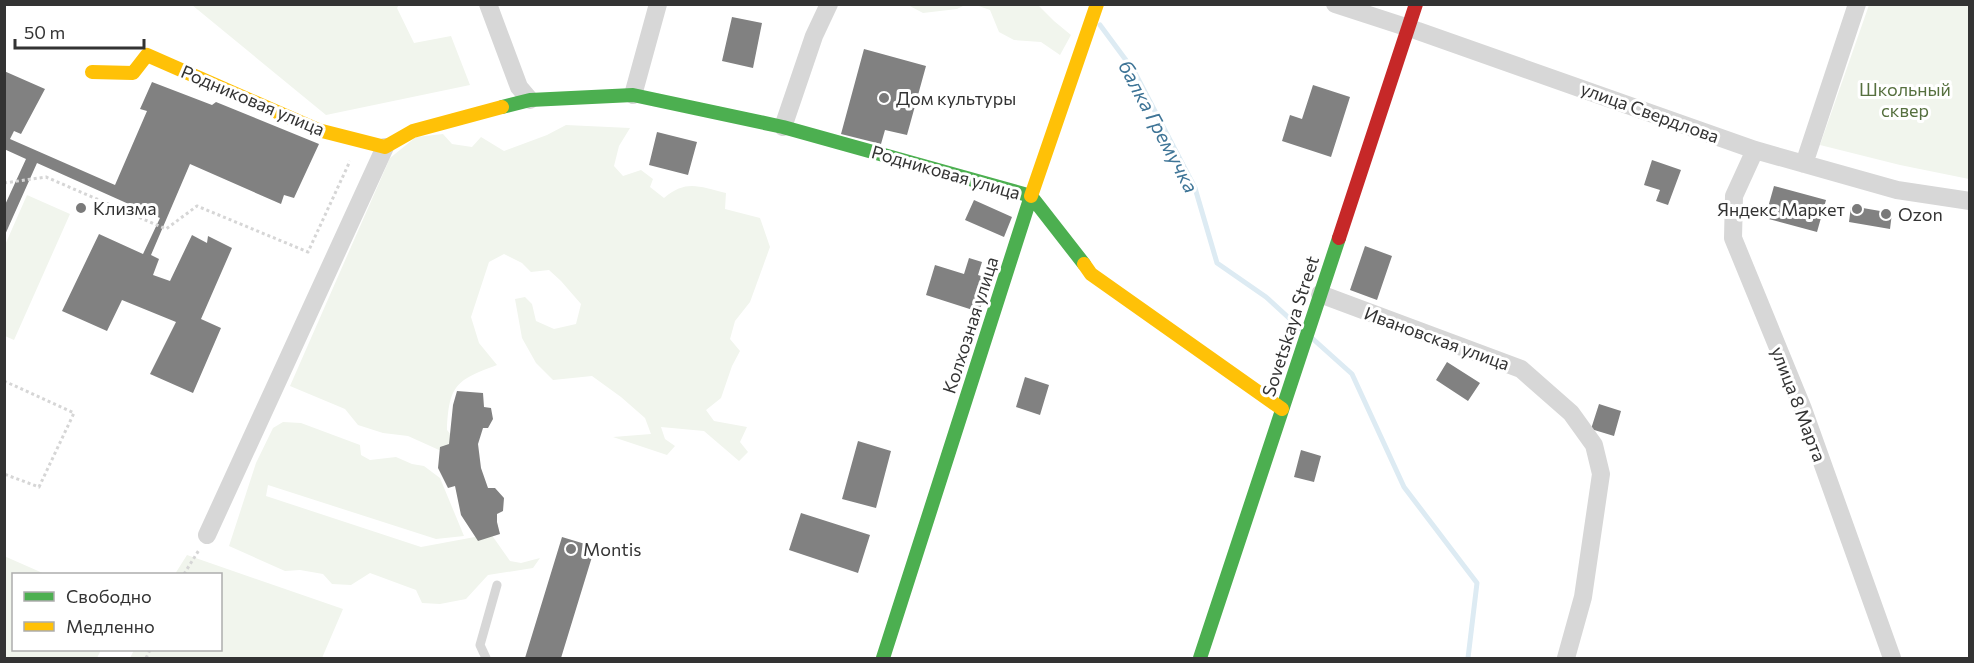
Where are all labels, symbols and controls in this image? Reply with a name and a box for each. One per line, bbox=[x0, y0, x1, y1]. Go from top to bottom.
scale bar bbox=[15, 12, 144, 50]
text: 50 m bbox=[24, 21, 65, 43]
water label: балка Гремучка bbox=[1114, 56, 1204, 196]
street label: Родниковая улица bbox=[178, 60, 328, 140]
street label: улица Свердлова bbox=[1578, 77, 1722, 147]
park label: Школьный сквер bbox=[1859, 78, 1951, 121]
place label: Дом культуры bbox=[896, 87, 1016, 109]
marker: Дом культуры bbox=[877, 91, 891, 105]
street label: Родниковая улица bbox=[869, 140, 1023, 204]
place label: Клизма bbox=[93, 197, 157, 219]
place label: Яндекс Маркет bbox=[1717, 198, 1846, 220]
marker: Клизма bbox=[74, 201, 88, 215]
marker: Яндекс Маркет bbox=[1850, 202, 1864, 216]
place label: Ozon bbox=[1898, 203, 1943, 225]
marker: Ozon bbox=[1879, 207, 1893, 221]
street label: Sovetskaya Street bbox=[1257, 253, 1323, 399]
street label: Колхозная улица bbox=[937, 254, 1003, 396]
street label: Ивановская улица bbox=[1361, 301, 1513, 375]
street label: улица 8 Марта bbox=[1767, 343, 1831, 465]
place label: Montis bbox=[583, 538, 641, 560]
marker: Montis bbox=[564, 542, 578, 556]
legend bbox=[12, 573, 222, 651]
text: Свободно bbox=[66, 585, 152, 607]
text: Медленно bbox=[66, 615, 155, 637]

